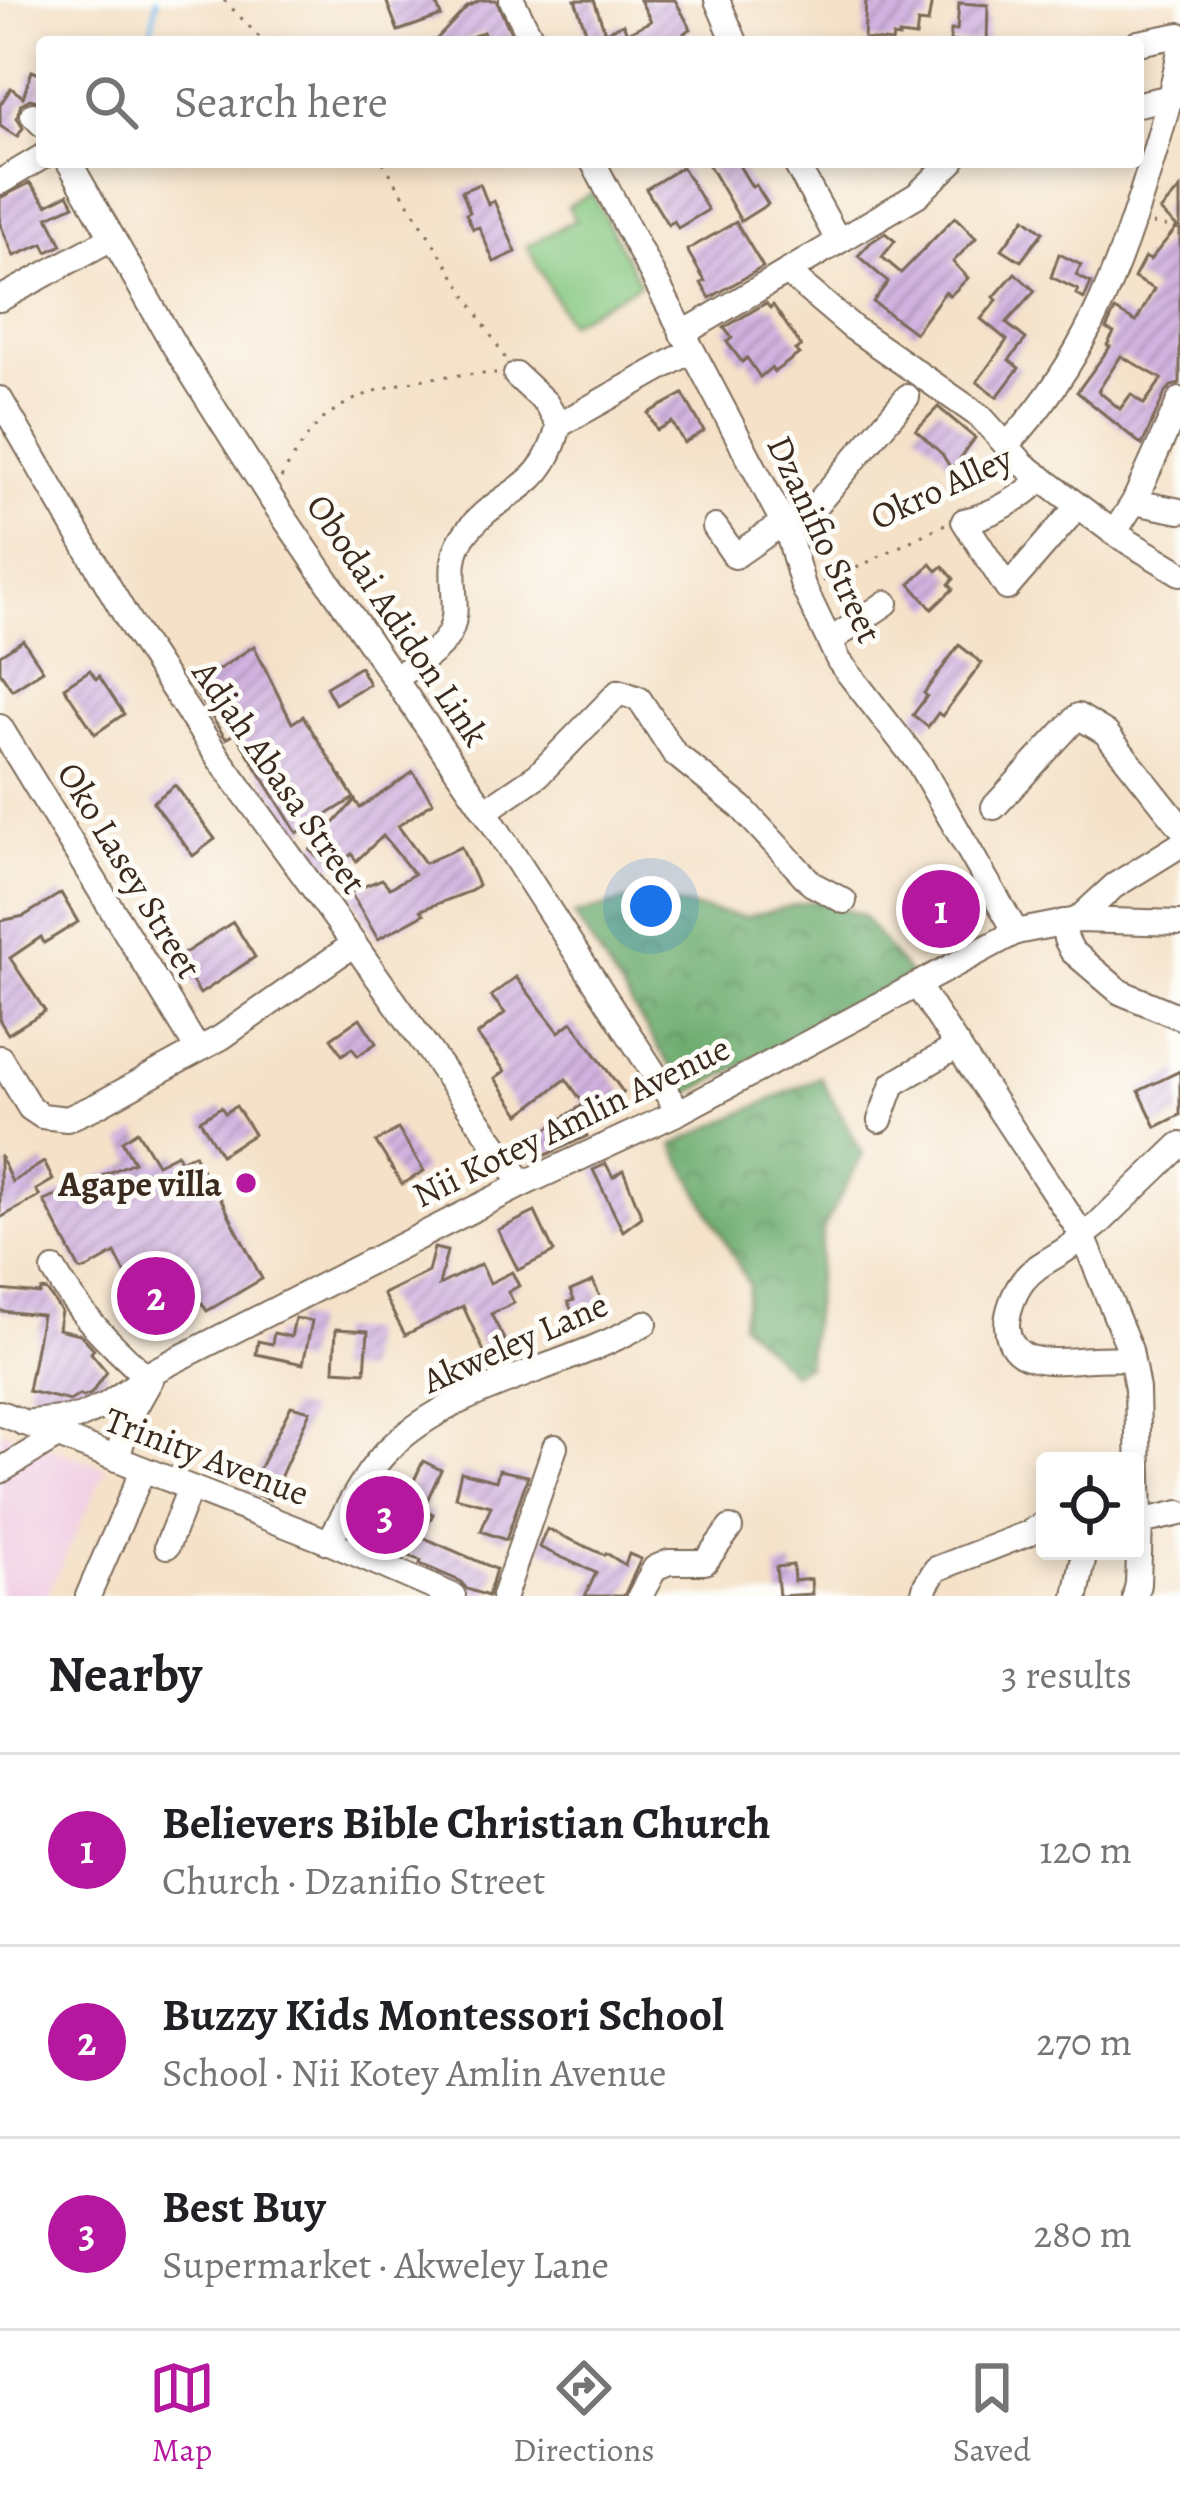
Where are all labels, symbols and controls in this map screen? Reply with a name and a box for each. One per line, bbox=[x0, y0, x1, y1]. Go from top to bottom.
search box bbox=[36, 36, 1144, 168]
icon: search bbox=[78, 69, 144, 135]
text: Search here bbox=[174, 71, 388, 133]
street label: Dzanifio Street bbox=[756, 427, 894, 651]
street label: Okro Alley bbox=[862, 432, 1021, 541]
street label: Obodai Adidon Link bbox=[295, 484, 501, 756]
street label: Adjah Abasa Street bbox=[181, 650, 379, 903]
street label: Oko Lasey Street bbox=[46, 753, 214, 987]
pin: 1 bbox=[902, 864, 980, 954]
your location bbox=[621, 876, 681, 936]
street label: Nii Kotey Amlin Avenue bbox=[404, 1023, 738, 1219]
place label: Agape villa bbox=[57, 1159, 223, 1208]
marker: Agape villa bbox=[233, 1170, 259, 1196]
pin: 2 bbox=[117, 1251, 195, 1341]
street label: Akweley Lane bbox=[414, 1279, 615, 1405]
street label: Trinity Avenue bbox=[98, 1395, 316, 1517]
map controls bbox=[1036, 1452, 1144, 1560]
button: locate bbox=[1036, 1452, 1144, 1560]
pin: 3 bbox=[346, 1470, 424, 1560]
text: Nearby bbox=[48, 1639, 202, 1709]
text: 3 results bbox=[1001, 1648, 1132, 1701]
text: Believers Bible Christian Church bbox=[162, 1792, 771, 1854]
text: 1 bbox=[80, 1823, 94, 1876]
text: 120 m bbox=[1039, 1823, 1132, 1876]
text: Church · Dzanifio Street bbox=[162, 1854, 545, 1907]
text: Buzzy Kids Montessori School bbox=[162, 1984, 724, 2046]
text: 2 bbox=[78, 2015, 96, 2068]
text: 270 m bbox=[1036, 2015, 1132, 2068]
text: School · Nii Kotey Amlin Avenue bbox=[162, 2046, 667, 2099]
text: Best Buy bbox=[162, 2176, 326, 2238]
text: 3 bbox=[79, 2207, 95, 2260]
text: 280 m bbox=[1034, 2207, 1132, 2260]
text: Supermarket · Akweley Lane bbox=[162, 2238, 609, 2291]
tab: Map bbox=[149, 2355, 215, 2472]
tab: Directions bbox=[513, 2355, 655, 2472]
tab: Saved bbox=[953, 2355, 1031, 2472]

